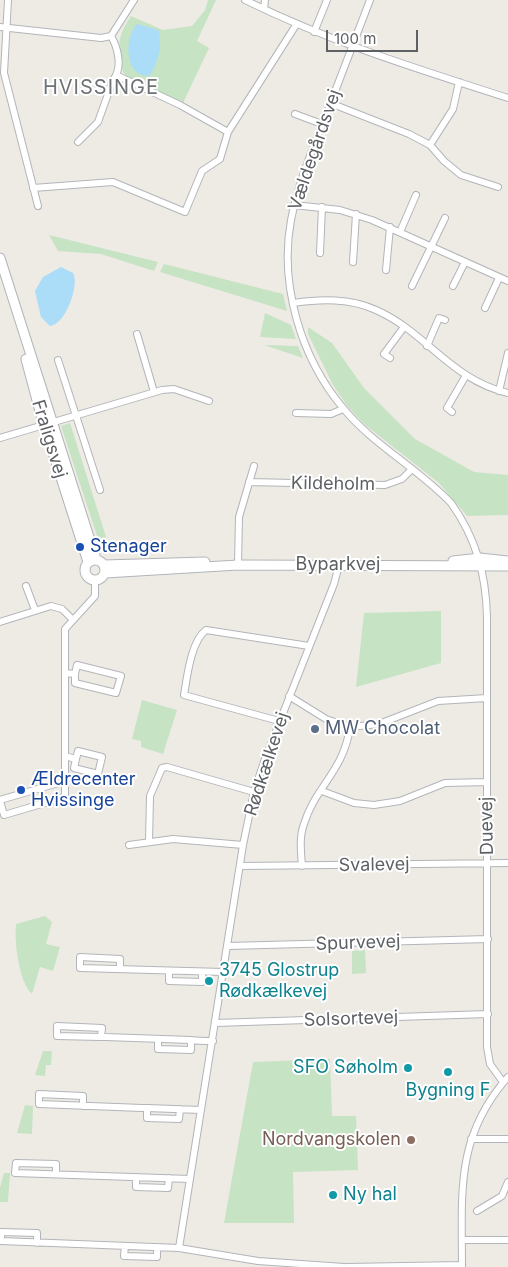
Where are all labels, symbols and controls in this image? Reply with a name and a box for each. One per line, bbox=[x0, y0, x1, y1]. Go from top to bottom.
scale bar bbox=[328, 20, 420, 52]
text: 100 m bbox=[334, 29, 376, 48]
district label: HVISSINGE bbox=[42, 76, 160, 100]
street label: Vældegårdsvej bbox=[284, 87, 346, 213]
street label: Fraligsvej bbox=[27, 397, 71, 481]
street label: Kildeholm bbox=[291, 472, 375, 496]
place label: Stenager bbox=[90, 536, 167, 558]
marker: Stenager bbox=[74, 541, 86, 553]
street label: Byparkvej bbox=[296, 554, 380, 576]
street label: Rødkælkevej bbox=[240, 709, 294, 819]
place label: MW Chocolat bbox=[325, 718, 440, 740]
marker: MW Chocolat bbox=[309, 723, 321, 735]
place label: Ældrecenter Hvissinge bbox=[31, 769, 136, 812]
marker: Ældrecenter Hvissinge bbox=[15, 784, 27, 796]
street label: Duevej bbox=[476, 797, 498, 855]
street label: Svalevej bbox=[338, 854, 410, 876]
street label: Spurvevej bbox=[315, 931, 401, 955]
place label: 3745 Glostrup Rødkælkevej bbox=[219, 960, 339, 1002]
marker: 3745 Glostrup Rødkælkevej bbox=[203, 975, 215, 987]
street label: Solsortevej bbox=[303, 1007, 399, 1031]
place label: SFO Søholm bbox=[293, 1057, 398, 1079]
marker: SFO Søholm bbox=[402, 1062, 414, 1074]
marker: Bygning F bbox=[442, 1066, 454, 1078]
place label: Bygning F bbox=[406, 1080, 490, 1102]
place label: Nordvangskolen bbox=[262, 1129, 401, 1151]
marker: Nordvangskolen bbox=[405, 1134, 417, 1146]
place label: Ny hal bbox=[343, 1184, 397, 1206]
marker: Ny hal bbox=[327, 1189, 339, 1201]

